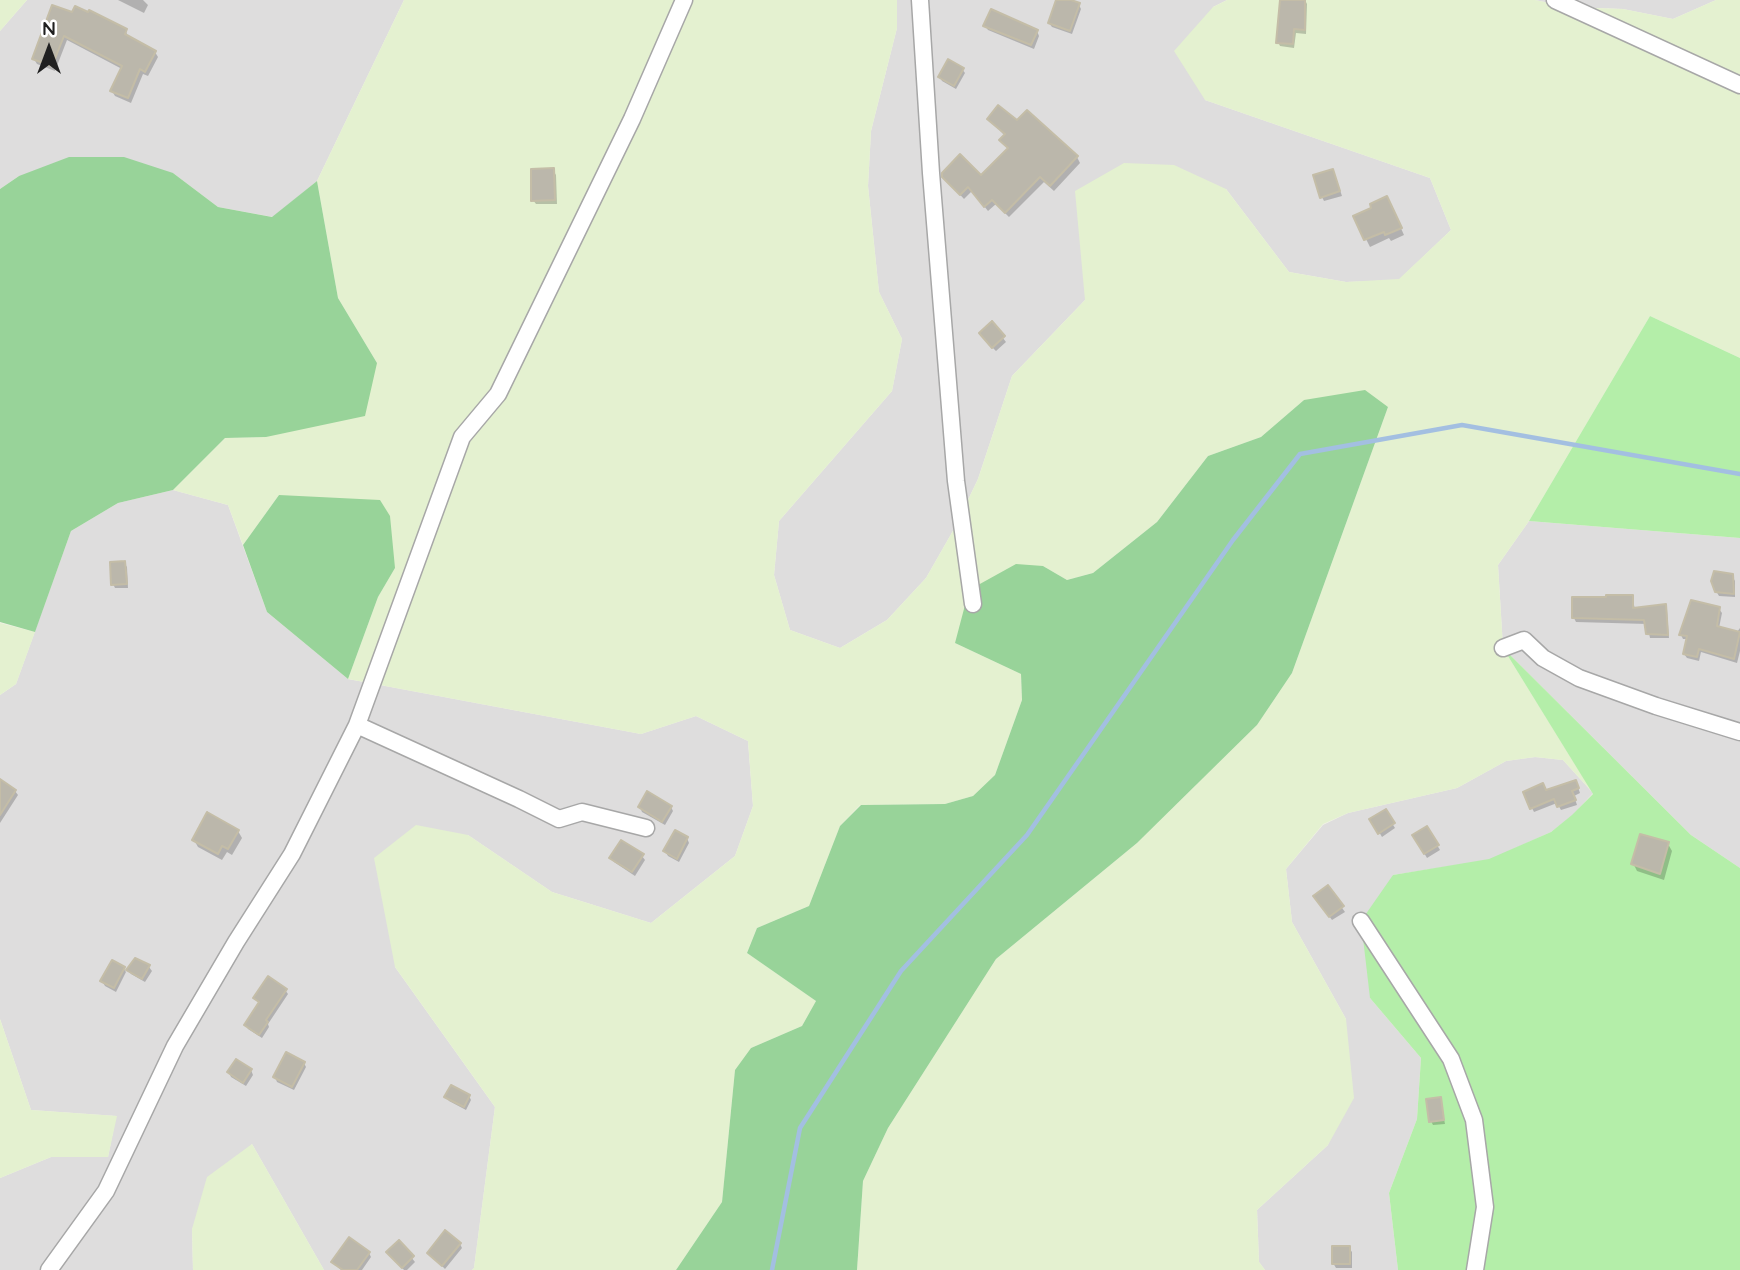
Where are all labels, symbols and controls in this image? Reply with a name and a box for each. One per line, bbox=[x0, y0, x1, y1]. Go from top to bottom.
north arrow bbox=[14, 14, 84, 84]
text: N bbox=[42, 16, 56, 40]

